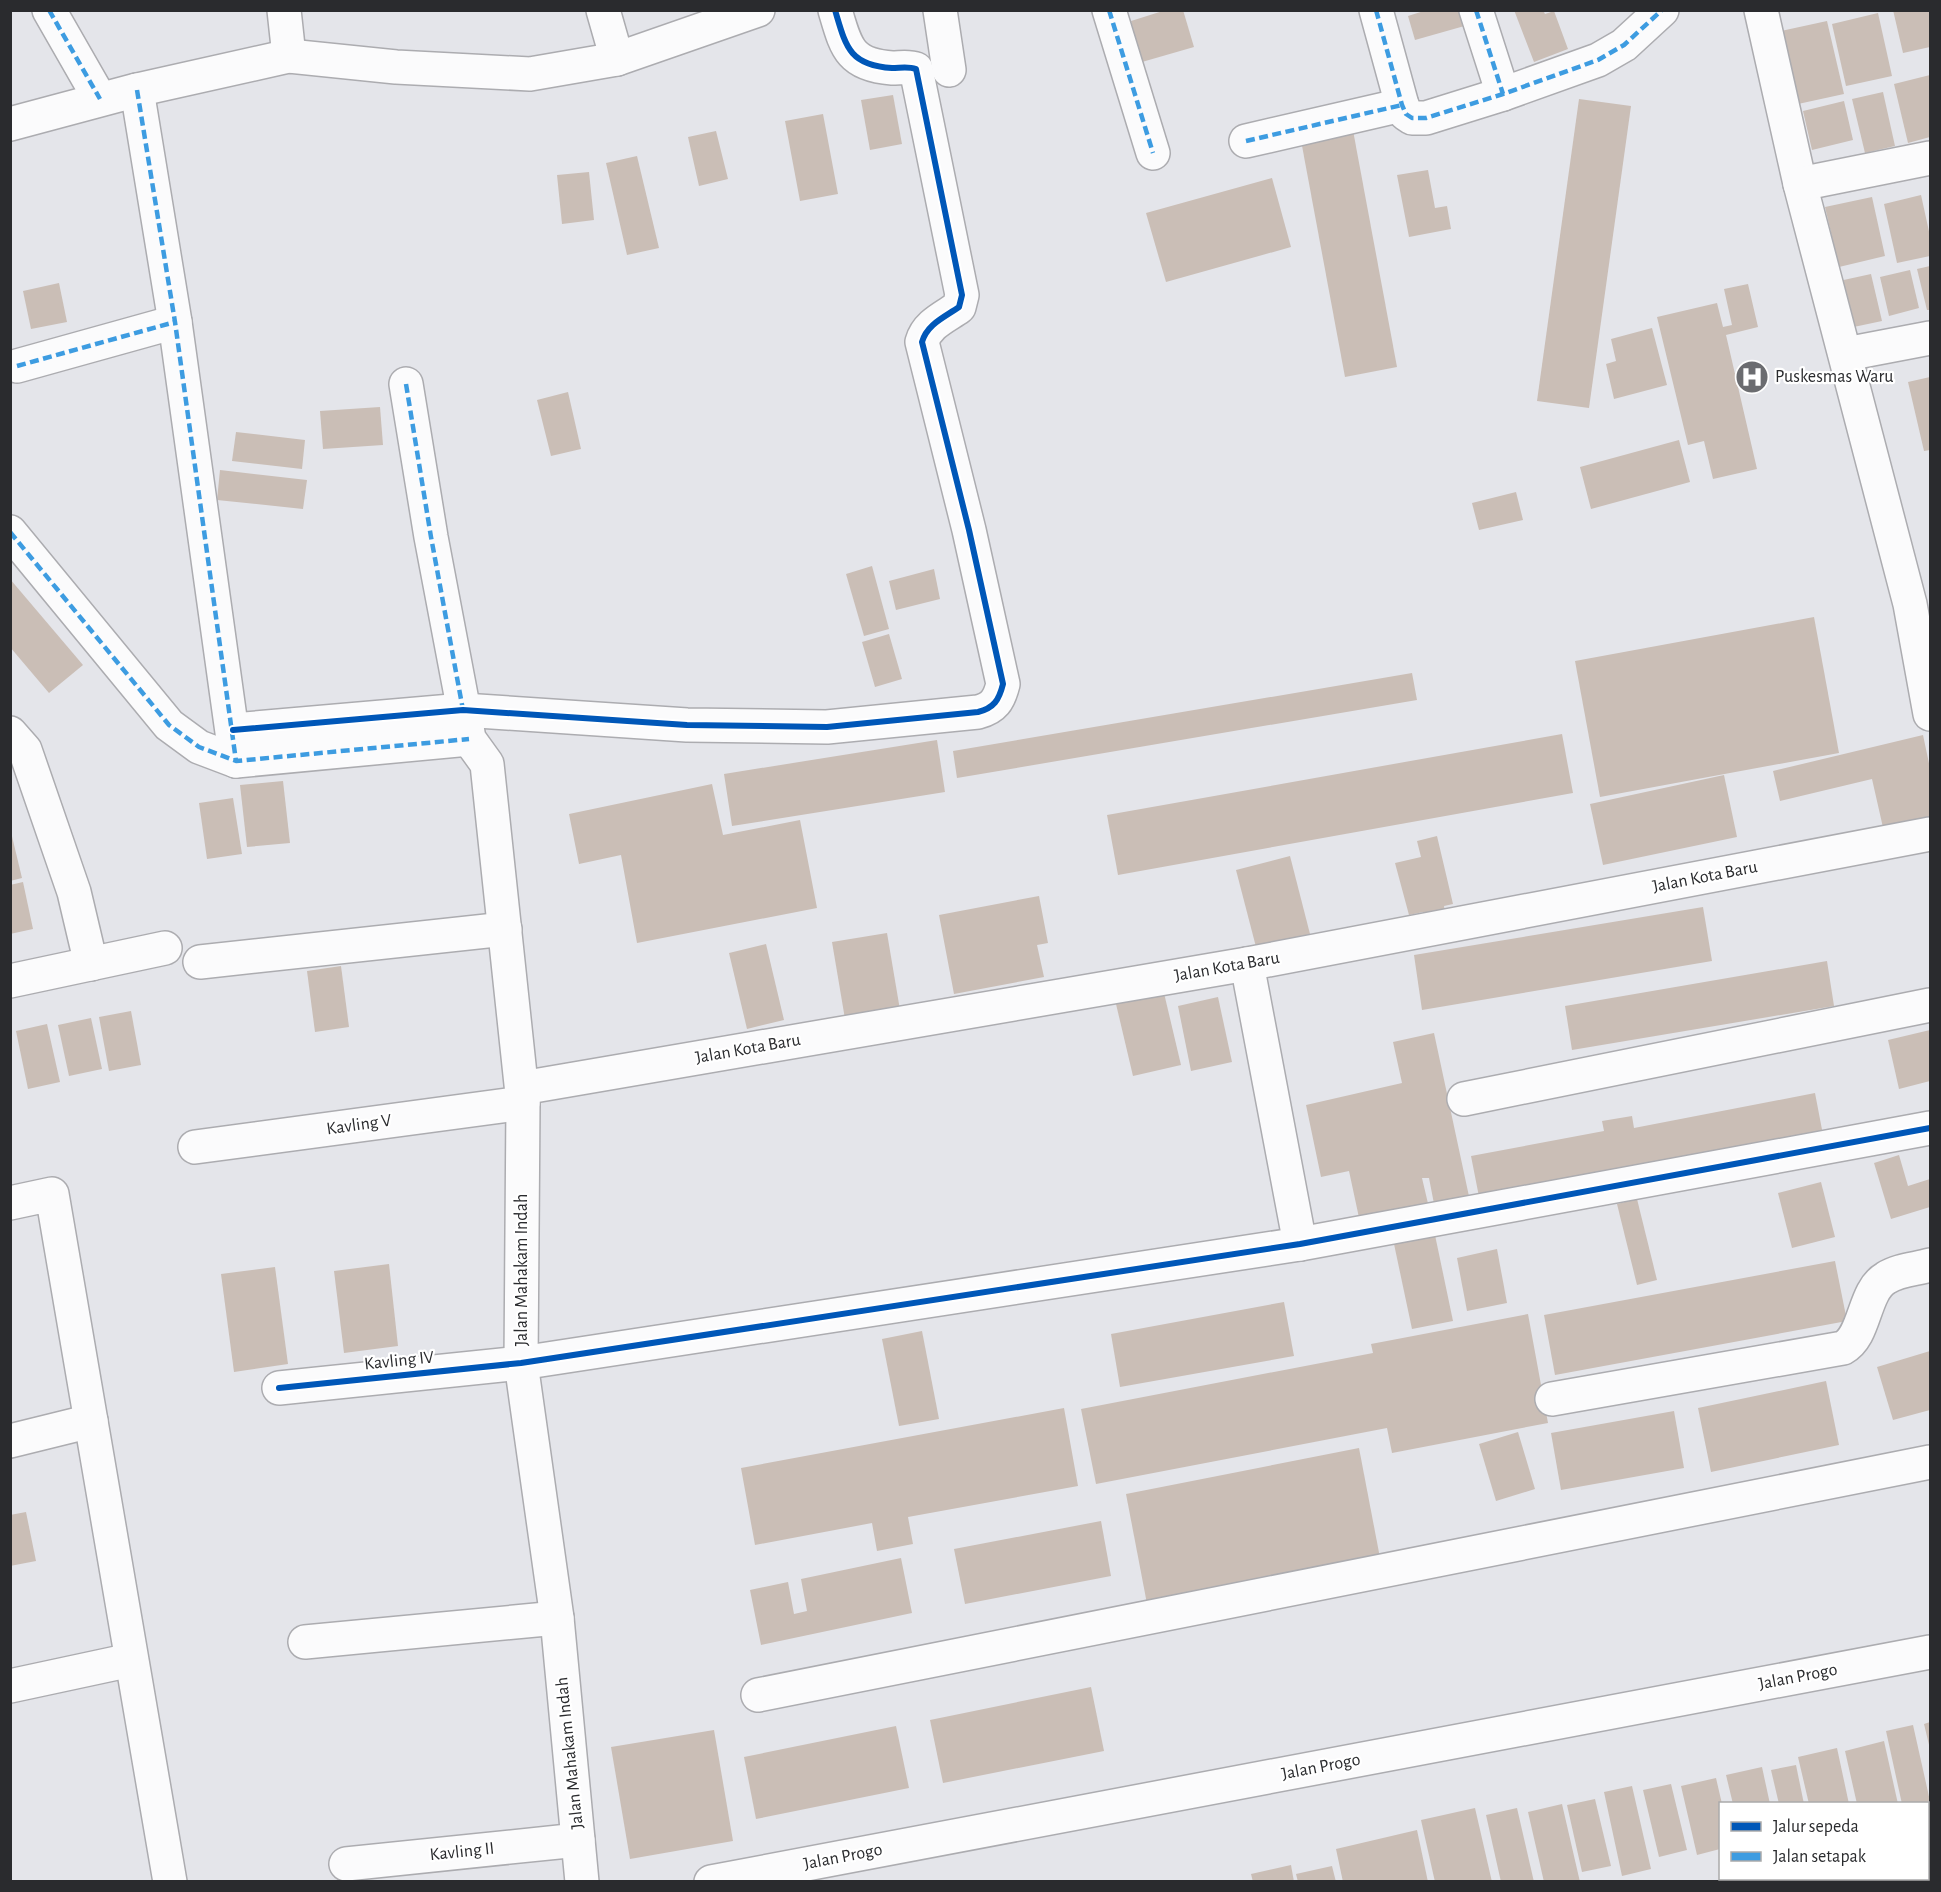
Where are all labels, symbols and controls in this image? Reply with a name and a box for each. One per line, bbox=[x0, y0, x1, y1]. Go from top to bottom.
hospital icon: Puskesmas Waru bbox=[1734, 359, 1770, 395]
place label: Puskesmas Waru bbox=[1775, 368, 1893, 386]
street label: Jalan Kota Baru bbox=[1651, 858, 1759, 896]
street label: Jalan Kota Baru bbox=[1173, 949, 1281, 985]
street label: Jalan Kota Baru bbox=[694, 1031, 802, 1067]
street label: Kavling V bbox=[325, 1111, 393, 1138]
street label: Jalan Mahakam Indah bbox=[513, 1194, 531, 1346]
street label: Kavling IV bbox=[363, 1348, 436, 1374]
street label: Jalan Progo bbox=[1757, 1661, 1839, 1693]
street label: Jalan Mahakam Indah bbox=[553, 1676, 587, 1830]
street label: Jalan Progo bbox=[1280, 1751, 1362, 1783]
legend bbox=[1719, 1802, 1929, 1880]
text: Jalur sepeda bbox=[1773, 1818, 1859, 1836]
street label: Kavling II bbox=[429, 1840, 495, 1864]
street label: Jalan Progo bbox=[802, 1841, 884, 1873]
text: Jalan setapak bbox=[1773, 1848, 1867, 1866]

